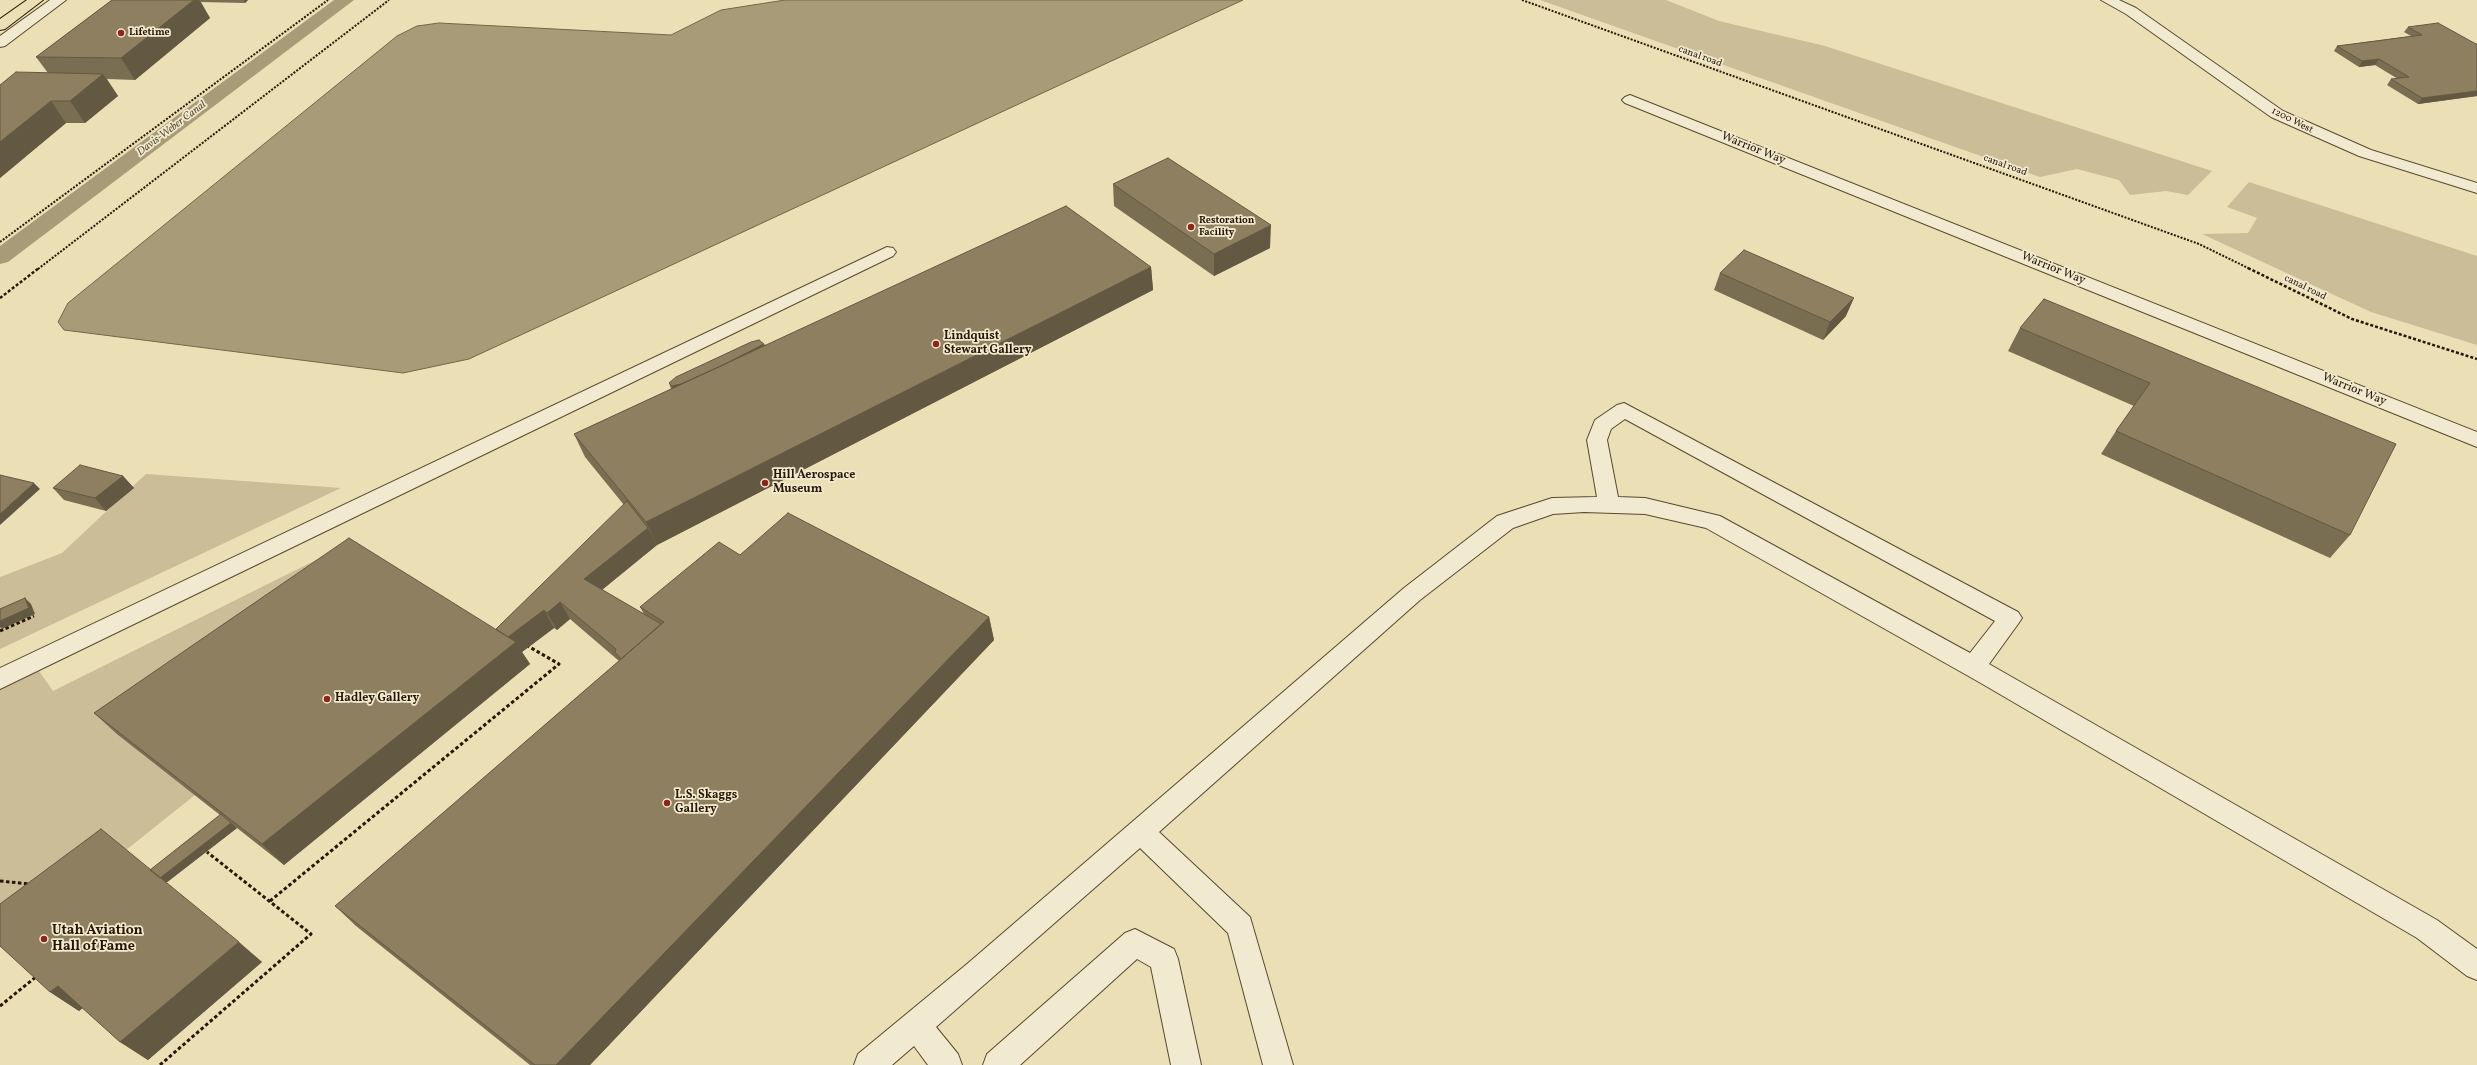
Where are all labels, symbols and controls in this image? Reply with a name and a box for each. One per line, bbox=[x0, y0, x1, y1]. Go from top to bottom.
place label: Lifetime bbox=[129, 27, 170, 39]
marker: Lifetime bbox=[116, 28, 126, 38]
street label: canal road bbox=[1677, 44, 1723, 70]
water label: Davis-Weber Canal bbox=[135, 99, 209, 159]
street label: 1200 West bbox=[2269, 105, 2315, 137]
street label: Warrior Way bbox=[1719, 130, 1787, 168]
street label: canal road bbox=[1982, 153, 2028, 179]
place label: Restoration Facility bbox=[1199, 215, 1254, 238]
marker: Restoration Facility bbox=[1186, 222, 1196, 232]
street label: Warrior Way bbox=[2019, 250, 2087, 288]
street label: canal road bbox=[2282, 273, 2328, 303]
place label: Lindquist Stewart Gallery bbox=[944, 330, 1031, 358]
marker: Lindquist Stewart Gallery bbox=[931, 339, 941, 349]
street label: Warrior Way bbox=[2320, 371, 2388, 409]
place label: Hill Aerospace Museum bbox=[773, 469, 855, 497]
marker: Hill Aerospace Museum bbox=[760, 478, 770, 488]
place label: Hadley Gallery bbox=[335, 692, 419, 706]
marker: Hadley Gallery bbox=[322, 694, 332, 704]
place label: L.S. Skaggs Gallery bbox=[675, 789, 737, 817]
marker: L.S. Skaggs Gallery bbox=[662, 798, 672, 808]
place label: Utah Aviation Hall of Fame bbox=[52, 923, 143, 956]
marker: Utah Aviation Hall of Fame bbox=[39, 934, 49, 944]

